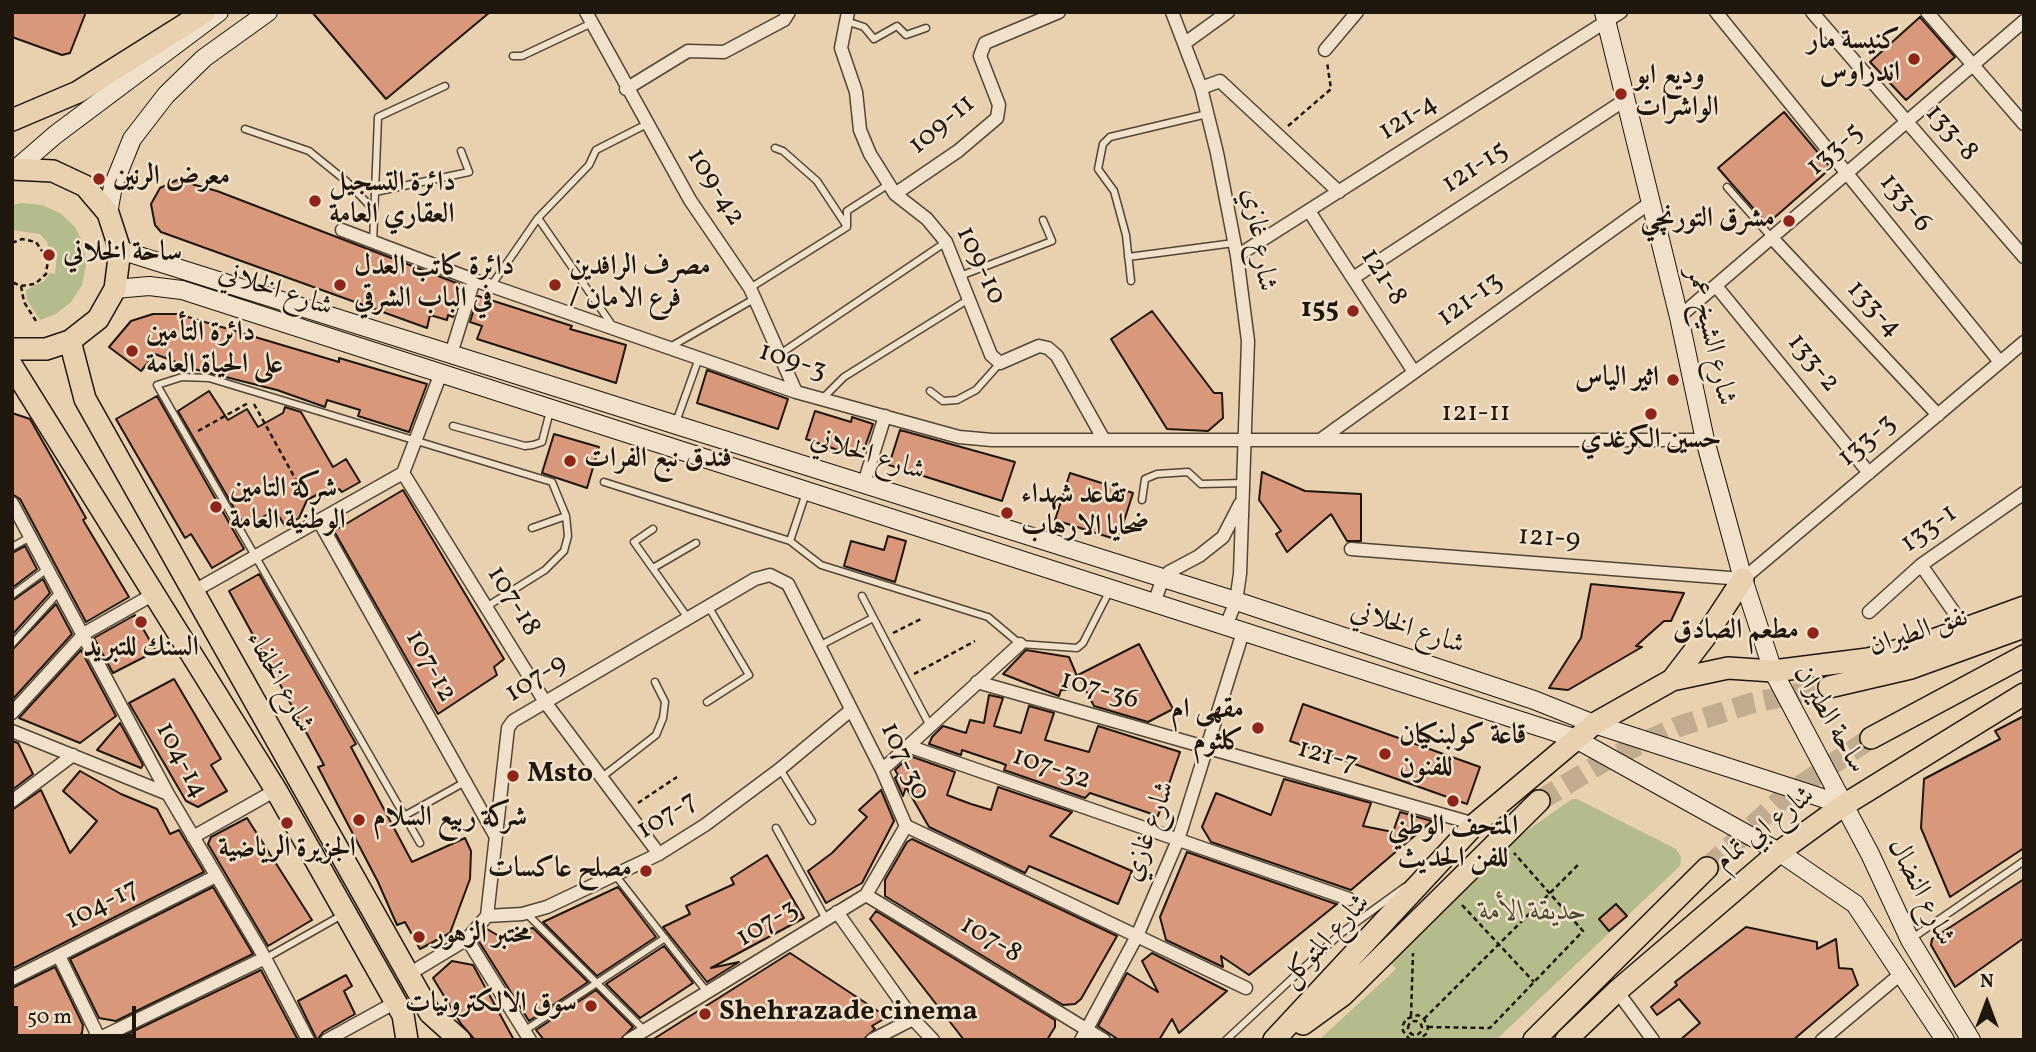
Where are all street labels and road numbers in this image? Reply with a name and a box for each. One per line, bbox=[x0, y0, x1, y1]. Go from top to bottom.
street label: 109-11 bbox=[903, 88, 983, 164]
street label: 121-4 bbox=[1373, 88, 1445, 150]
street label: 133-8 bbox=[1916, 98, 1984, 170]
street label: 133-5 bbox=[1801, 117, 1871, 185]
street label: 121-15 bbox=[1437, 135, 1515, 203]
street label: 109-42 bbox=[677, 143, 751, 233]
street label: 133-6 bbox=[1870, 168, 1938, 240]
street label: شارع غازي bbox=[1232, 186, 1282, 294]
street label: 109-10 bbox=[946, 221, 1012, 311]
street label: 121-8 bbox=[1351, 243, 1413, 313]
street label: شارع الخلاني bbox=[214, 258, 336, 326]
street label: شارع الشيخ عمر bbox=[1677, 265, 1741, 409]
street label: 121-13 bbox=[1432, 266, 1510, 336]
street label: 133-4 bbox=[1838, 274, 1908, 346]
street label: 133-2 bbox=[1778, 328, 1846, 400]
street label: 109-3 bbox=[754, 336, 830, 390]
street label: 121-11 bbox=[1441, 398, 1511, 432]
street label: 133-3 bbox=[1832, 408, 1904, 476]
street label: شارع الخلاني bbox=[806, 424, 928, 490]
street label: 133-1 bbox=[1895, 498, 1965, 562]
street label: 121-9 bbox=[1517, 521, 1581, 559]
street label: 107-18 bbox=[477, 560, 547, 644]
street label: شارع الخلاني bbox=[1346, 596, 1468, 664]
street label: نفق الطيران bbox=[1865, 602, 1973, 666]
street label: 107-12 bbox=[395, 625, 463, 709]
street label: شارع الخلفاء bbox=[236, 626, 320, 740]
street label: 107-9 bbox=[500, 648, 574, 712]
street label: ساحة الطيران bbox=[1784, 660, 1872, 780]
street label: 107-36 bbox=[1056, 665, 1142, 719]
street label: 104-14 bbox=[146, 717, 214, 805]
street label: 107-30 bbox=[870, 718, 936, 806]
street label: 121-7 bbox=[1293, 733, 1361, 783]
street label: 107-32 bbox=[1007, 741, 1095, 799]
street label: شارع غازي bbox=[1117, 777, 1185, 887]
street label: شارع ابي تمام bbox=[1709, 781, 1823, 879]
street label: 107-7 bbox=[631, 785, 705, 849]
street label: شارع النضال bbox=[1878, 834, 1960, 952]
street label: 104-17 bbox=[60, 873, 146, 939]
street label: شارع المتوكل bbox=[1275, 888, 1379, 996]
street label: 107-3 bbox=[731, 894, 805, 956]
street label: 107-8 bbox=[953, 910, 1027, 972]

